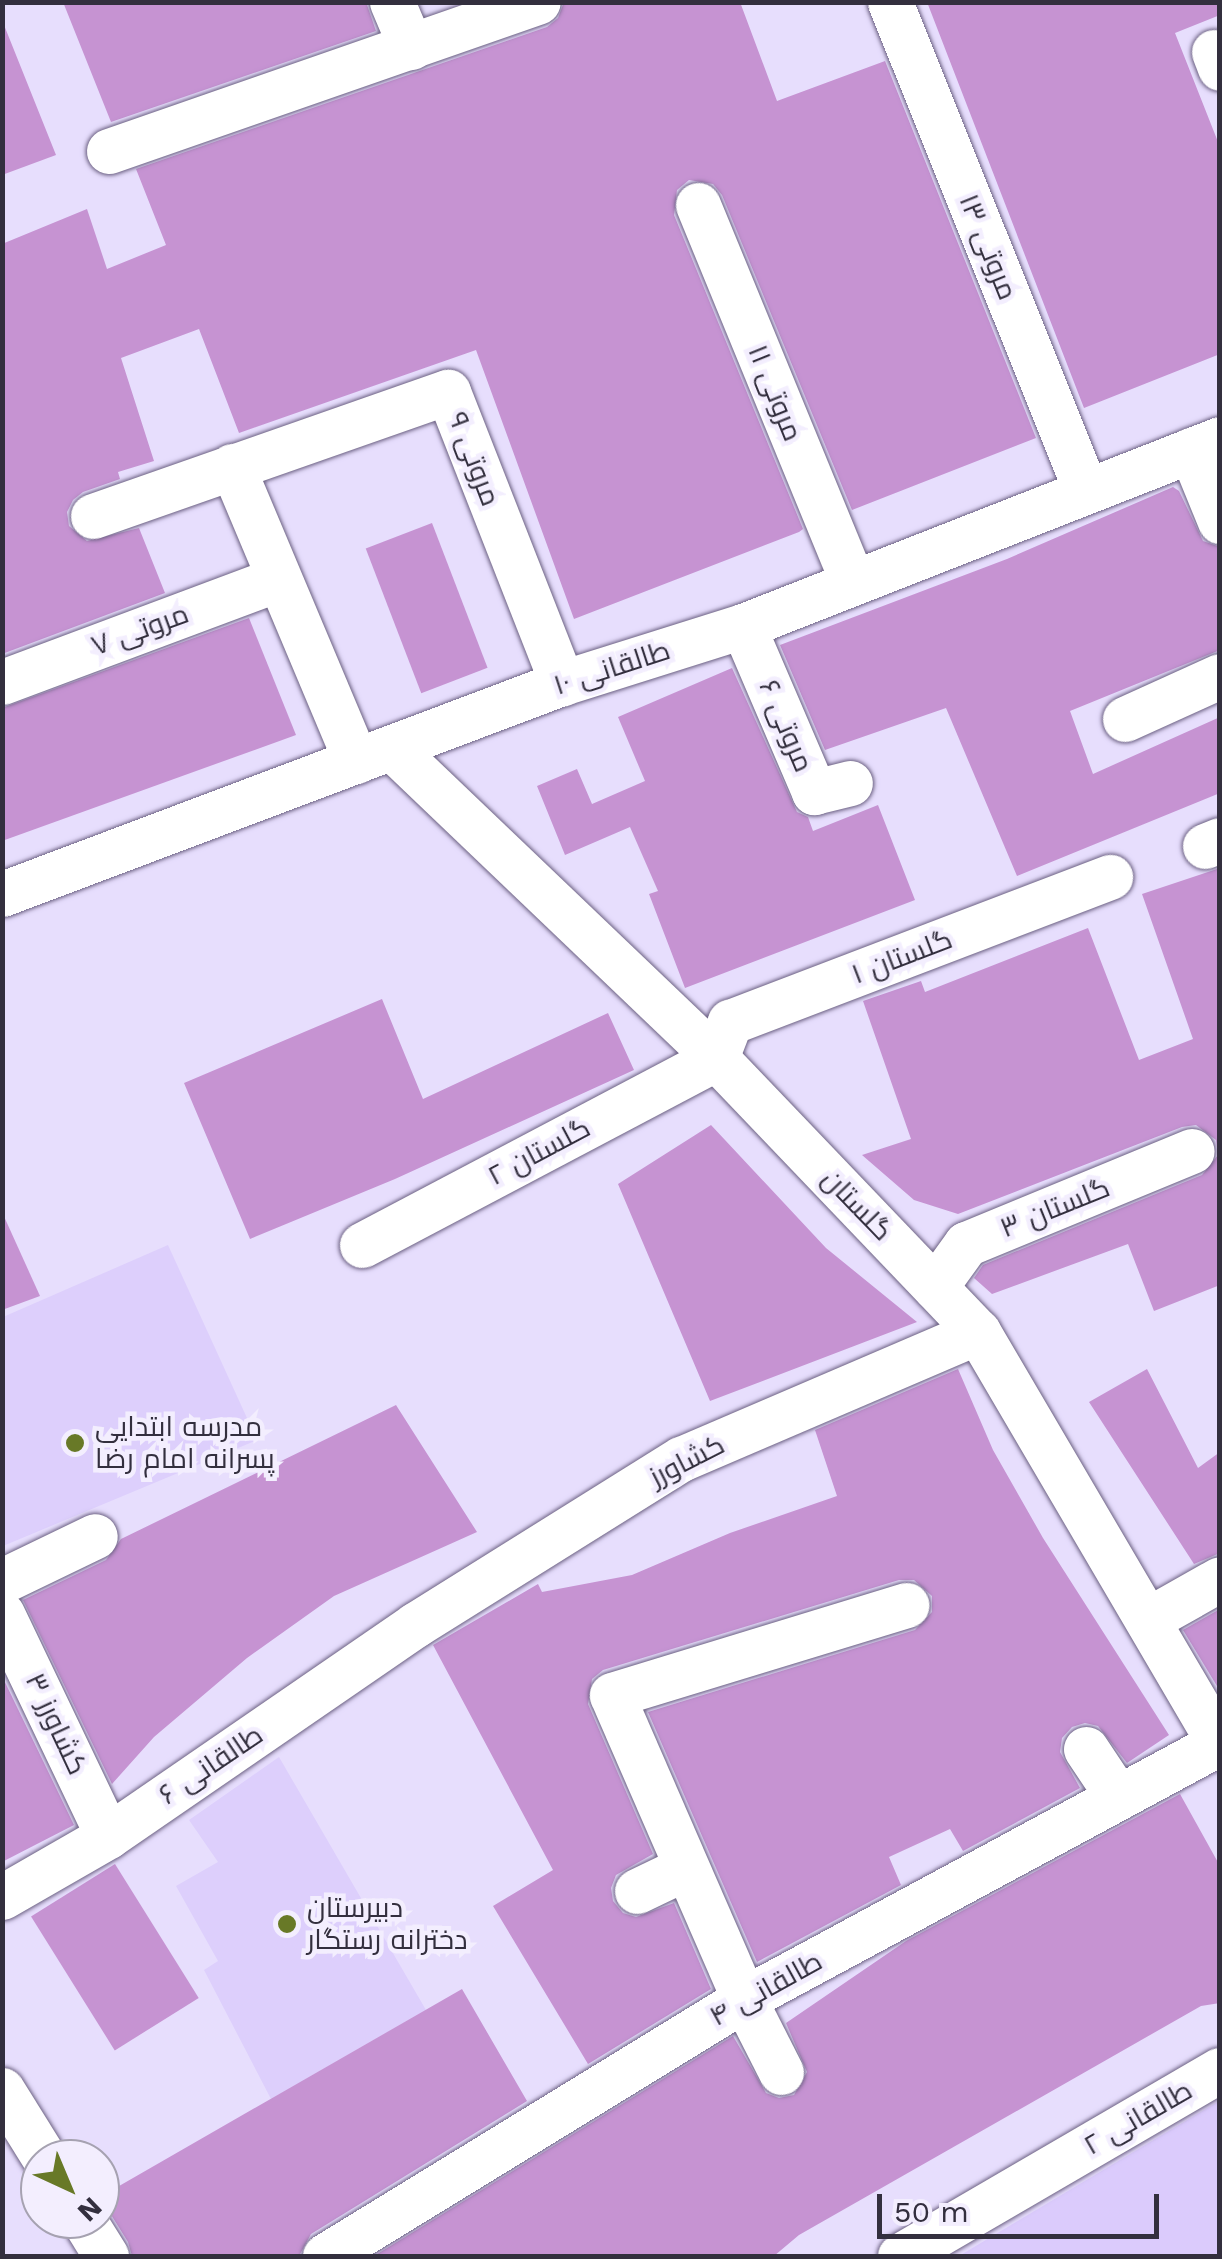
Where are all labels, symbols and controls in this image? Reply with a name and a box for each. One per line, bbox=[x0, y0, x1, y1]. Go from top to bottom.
street label: مروتی ۱۳ bbox=[952, 189, 1024, 305]
street label: مروتی ۱۱ bbox=[741, 340, 809, 446]
street label: مروتی ۹ bbox=[441, 407, 507, 511]
street label: مروتی ۷ bbox=[87, 597, 193, 663]
street label: طالقانی ۱۰ bbox=[550, 633, 674, 703]
street label: مروتی ۶ bbox=[752, 675, 820, 777]
street label: گلستان ۱ bbox=[847, 923, 957, 991]
street label: گلستان ۲ bbox=[482, 1111, 596, 1193]
street label: گلستان bbox=[815, 1162, 899, 1248]
street label: گلستان ۳ bbox=[995, 1171, 1115, 1245]
place label: مدرسه ابتدایی پسرانه امام رضا bbox=[95, 1410, 275, 1476]
street label: کشاورز bbox=[644, 1428, 730, 1494]
marker: مدرسه ابتدایی پسرانه امام رضا bbox=[64, 1432, 86, 1454]
street label: کشاورز ۳ bbox=[18, 1668, 94, 1780]
street label: طالقانی ۶ bbox=[153, 1718, 269, 1812]
place label: دبیرستان دخترانه رستگار bbox=[307, 1891, 468, 1957]
marker: دبیرستان دخترانه رستگار bbox=[276, 1913, 298, 1935]
street label: طالقانی ۴ bbox=[704, 1944, 828, 2034]
street label: طالقانی ۲ bbox=[1078, 2074, 1198, 2162]
north arrow bbox=[20, 2139, 120, 2239]
scale bar bbox=[882, 2174, 1164, 2236]
text: N bbox=[71, 2190, 109, 2229]
text: 50 m bbox=[894, 2194, 969, 2229]

